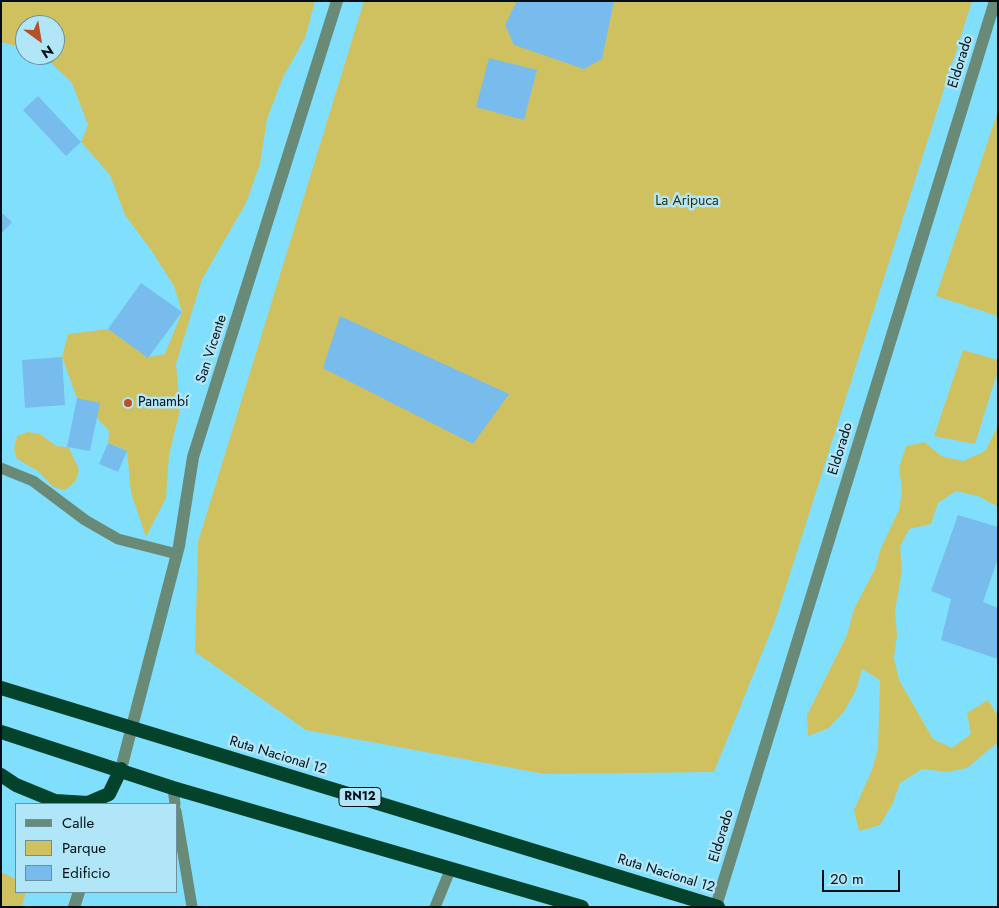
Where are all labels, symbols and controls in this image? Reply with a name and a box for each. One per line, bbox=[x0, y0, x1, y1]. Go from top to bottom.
north arrow bbox=[15, 15, 65, 65]
street label: Eldorado bbox=[945, 34, 977, 90]
text: N bbox=[37, 40, 57, 63]
park label: La Aripuca bbox=[655, 194, 719, 210]
street label: San Vicente bbox=[193, 313, 231, 385]
place label: Panambí bbox=[138, 395, 189, 411]
marker: Panambí bbox=[122, 397, 134, 409]
street label: Eldorado bbox=[825, 421, 857, 477]
street label: Ruta Nacional 12 bbox=[227, 733, 329, 779]
road number: RN12 bbox=[339, 788, 381, 806]
legend bbox=[15, 803, 178, 893]
street label: Eldorado bbox=[706, 808, 738, 864]
text: Calle bbox=[62, 812, 94, 834]
text: Parque bbox=[62, 837, 106, 859]
street label: Ruta Nacional 12 bbox=[615, 851, 717, 897]
scale bar bbox=[824, 860, 902, 892]
text: Edificio bbox=[62, 862, 110, 884]
text: 20 m bbox=[830, 868, 864, 890]

